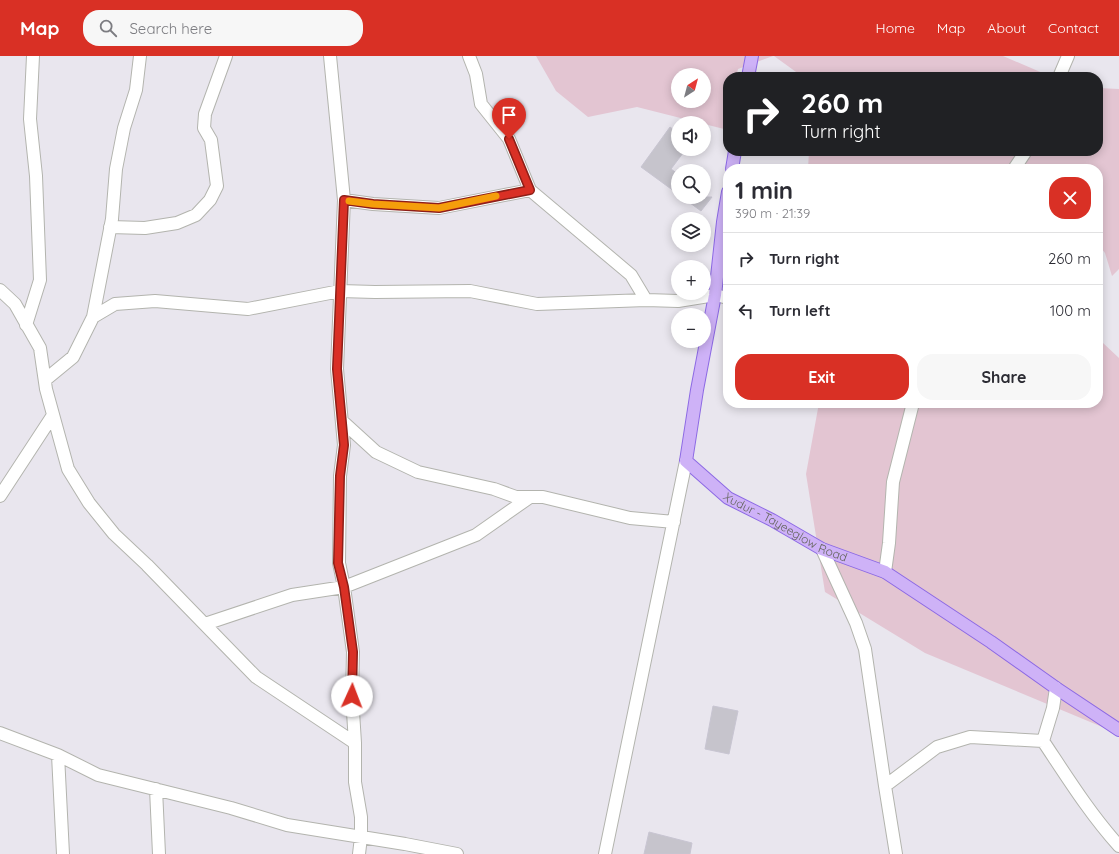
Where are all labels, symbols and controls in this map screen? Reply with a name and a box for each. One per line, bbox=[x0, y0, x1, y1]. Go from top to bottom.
search box bbox=[83, 10, 363, 46]
text: Map bbox=[20, 16, 59, 40]
icon: search bbox=[97, 17, 119, 39]
text: Search here bbox=[129, 19, 212, 38]
text: Home bbox=[876, 19, 915, 37]
text: Map bbox=[937, 19, 965, 37]
text: About bbox=[987, 19, 1026, 37]
text: Contact bbox=[1048, 19, 1099, 37]
north arrow bbox=[671, 68, 711, 108]
map controls bbox=[671, 68, 711, 348]
text: 260 m bbox=[801, 85, 883, 120]
icon: right bbox=[735, 88, 787, 140]
pin bbox=[492, 98, 526, 139]
icon: arrive bbox=[498, 104, 520, 126]
button: sound bbox=[671, 116, 711, 156]
text: Turn right bbox=[801, 120, 881, 143]
button: search bbox=[671, 164, 711, 204]
text: 1 min bbox=[735, 175, 793, 205]
button: close bbox=[1049, 177, 1091, 219]
text: 390 m · 21:39 bbox=[735, 205, 810, 221]
button: layers bbox=[671, 212, 711, 252]
icon: right bbox=[735, 248, 757, 270]
text: Turn right bbox=[769, 249, 840, 268]
text: 260 m bbox=[1048, 249, 1091, 268]
button: + bbox=[671, 260, 711, 300]
icon: left bbox=[735, 300, 757, 322]
text: Turn left bbox=[769, 301, 831, 320]
text: 100 m bbox=[1050, 301, 1091, 320]
button: − bbox=[671, 308, 711, 348]
button: Exit bbox=[735, 354, 909, 400]
button: Share bbox=[917, 354, 1091, 400]
street label: Xudur - Tayeeglow Road bbox=[720, 489, 849, 565]
position arrow bbox=[331, 675, 373, 717]

